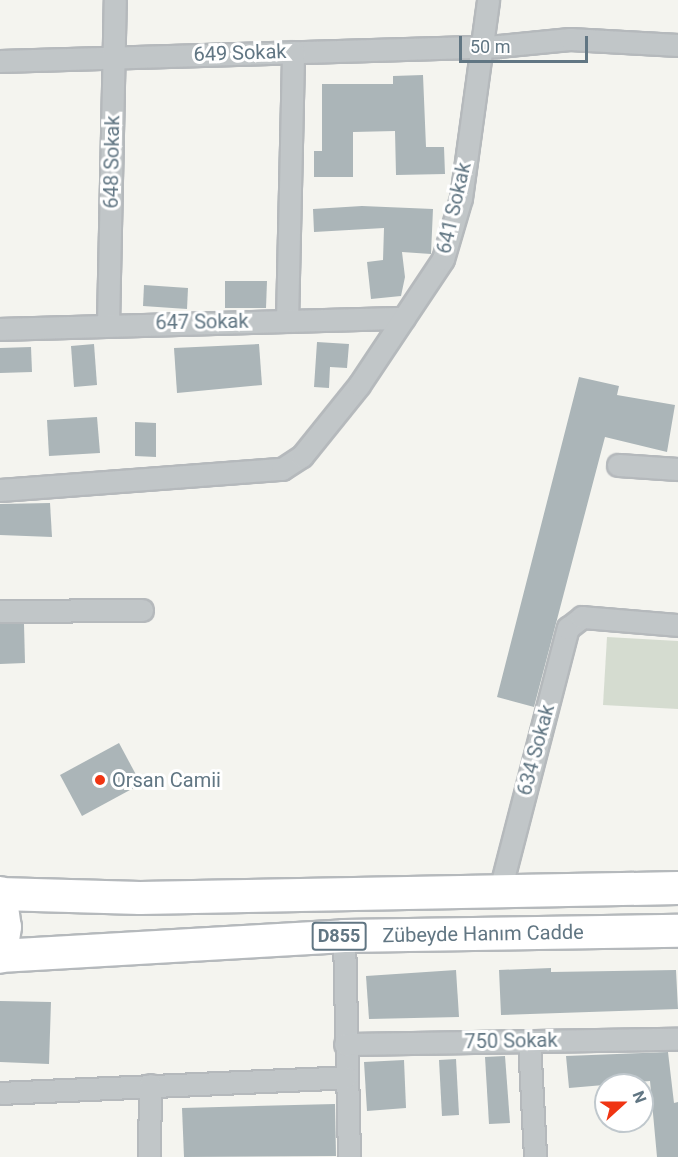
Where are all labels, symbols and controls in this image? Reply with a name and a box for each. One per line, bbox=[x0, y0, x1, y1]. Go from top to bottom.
scale bar bbox=[462, 24, 591, 62]
text: 50 m bbox=[470, 36, 510, 57]
street label: 649 Sokak bbox=[193, 39, 287, 67]
street label: 648 Sokak bbox=[99, 115, 125, 209]
street label: 641 Sokak bbox=[432, 160, 476, 256]
street label: 647 Sokak bbox=[155, 309, 249, 335]
street label: 634 Sokak bbox=[512, 702, 560, 798]
place label: Orsan Camii bbox=[112, 768, 221, 792]
marker: Orsan Camii bbox=[93, 773, 107, 787]
street label: Zübeyde Hanım Cadde bbox=[382, 920, 584, 948]
road number: D855 bbox=[310, 921, 368, 951]
street label: 750 Sokak bbox=[464, 1028, 558, 1054]
north arrow bbox=[594, 1073, 654, 1133]
text: N bbox=[629, 1088, 650, 1106]

